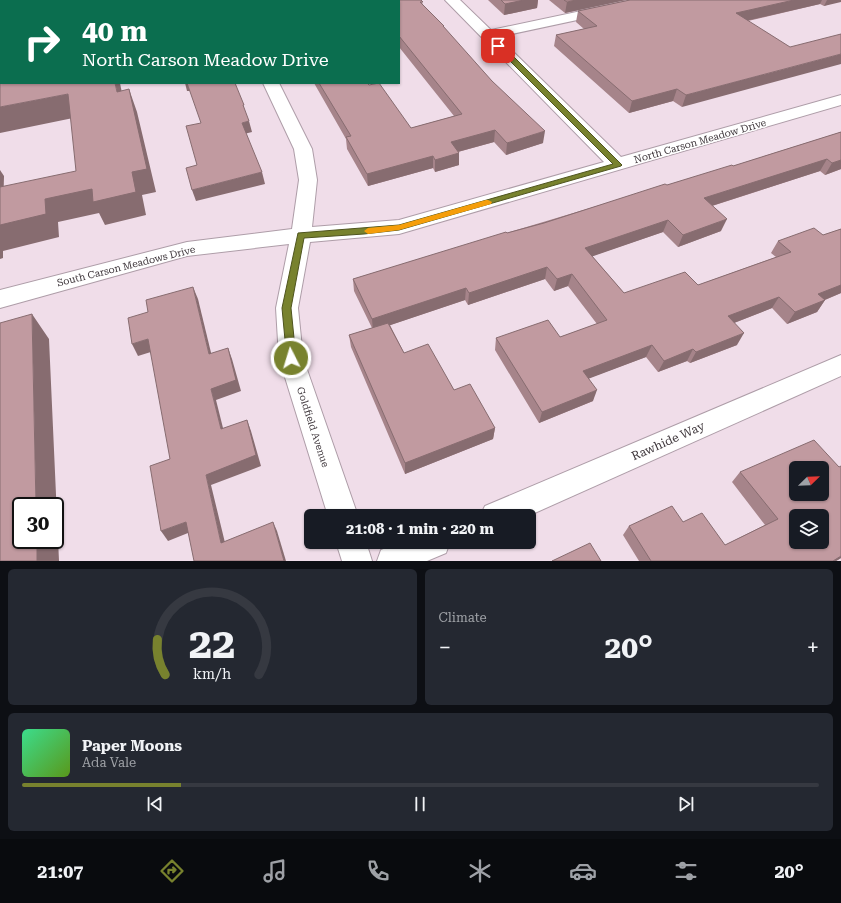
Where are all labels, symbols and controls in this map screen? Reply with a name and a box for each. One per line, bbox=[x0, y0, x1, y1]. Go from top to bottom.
text: 40 m bbox=[82, 15, 147, 48]
icon: right bbox=[16, 16, 68, 68]
pin bbox=[481, 29, 515, 63]
icon: arrive bbox=[487, 35, 509, 57]
text: North Carson Meadow Drive bbox=[82, 49, 329, 70]
street label: North Carson Meadow Drive bbox=[633, 117, 768, 165]
street label: South Carson Meadows Drive bbox=[56, 243, 197, 289]
position arrow bbox=[270, 337, 312, 379]
street label: Goldfield Avenue bbox=[295, 386, 331, 469]
street label: Rawhide Way bbox=[629, 418, 707, 463]
north arrow bbox=[789, 461, 829, 501]
map controls bbox=[789, 461, 829, 549]
speed limit sign: 30 bbox=[12, 497, 64, 549]
button: layers bbox=[789, 509, 829, 549]
text: 21:08 · 1 min · 220 m bbox=[346, 520, 494, 538]
text: Climate bbox=[439, 610, 487, 625]
text: 22 bbox=[189, 619, 236, 668]
text: 20° bbox=[604, 630, 653, 665]
text: − bbox=[439, 635, 451, 660]
text: + bbox=[807, 635, 819, 660]
text: km/h bbox=[193, 666, 231, 682]
text: Paper Moons bbox=[82, 737, 182, 755]
text: Ada Vale bbox=[82, 755, 136, 770]
icon: previous bbox=[144, 793, 166, 815]
icon: pause bbox=[409, 793, 431, 815]
icon: next bbox=[675, 793, 697, 815]
icon: directions bbox=[158, 857, 186, 885]
icon: music bbox=[261, 857, 289, 885]
icon: phone bbox=[364, 857, 392, 885]
icon: climate bbox=[466, 857, 494, 885]
icon: car bbox=[569, 857, 597, 885]
icon: filters bbox=[672, 857, 700, 885]
text: 21:07 bbox=[37, 861, 83, 882]
text: 20° bbox=[774, 861, 804, 882]

